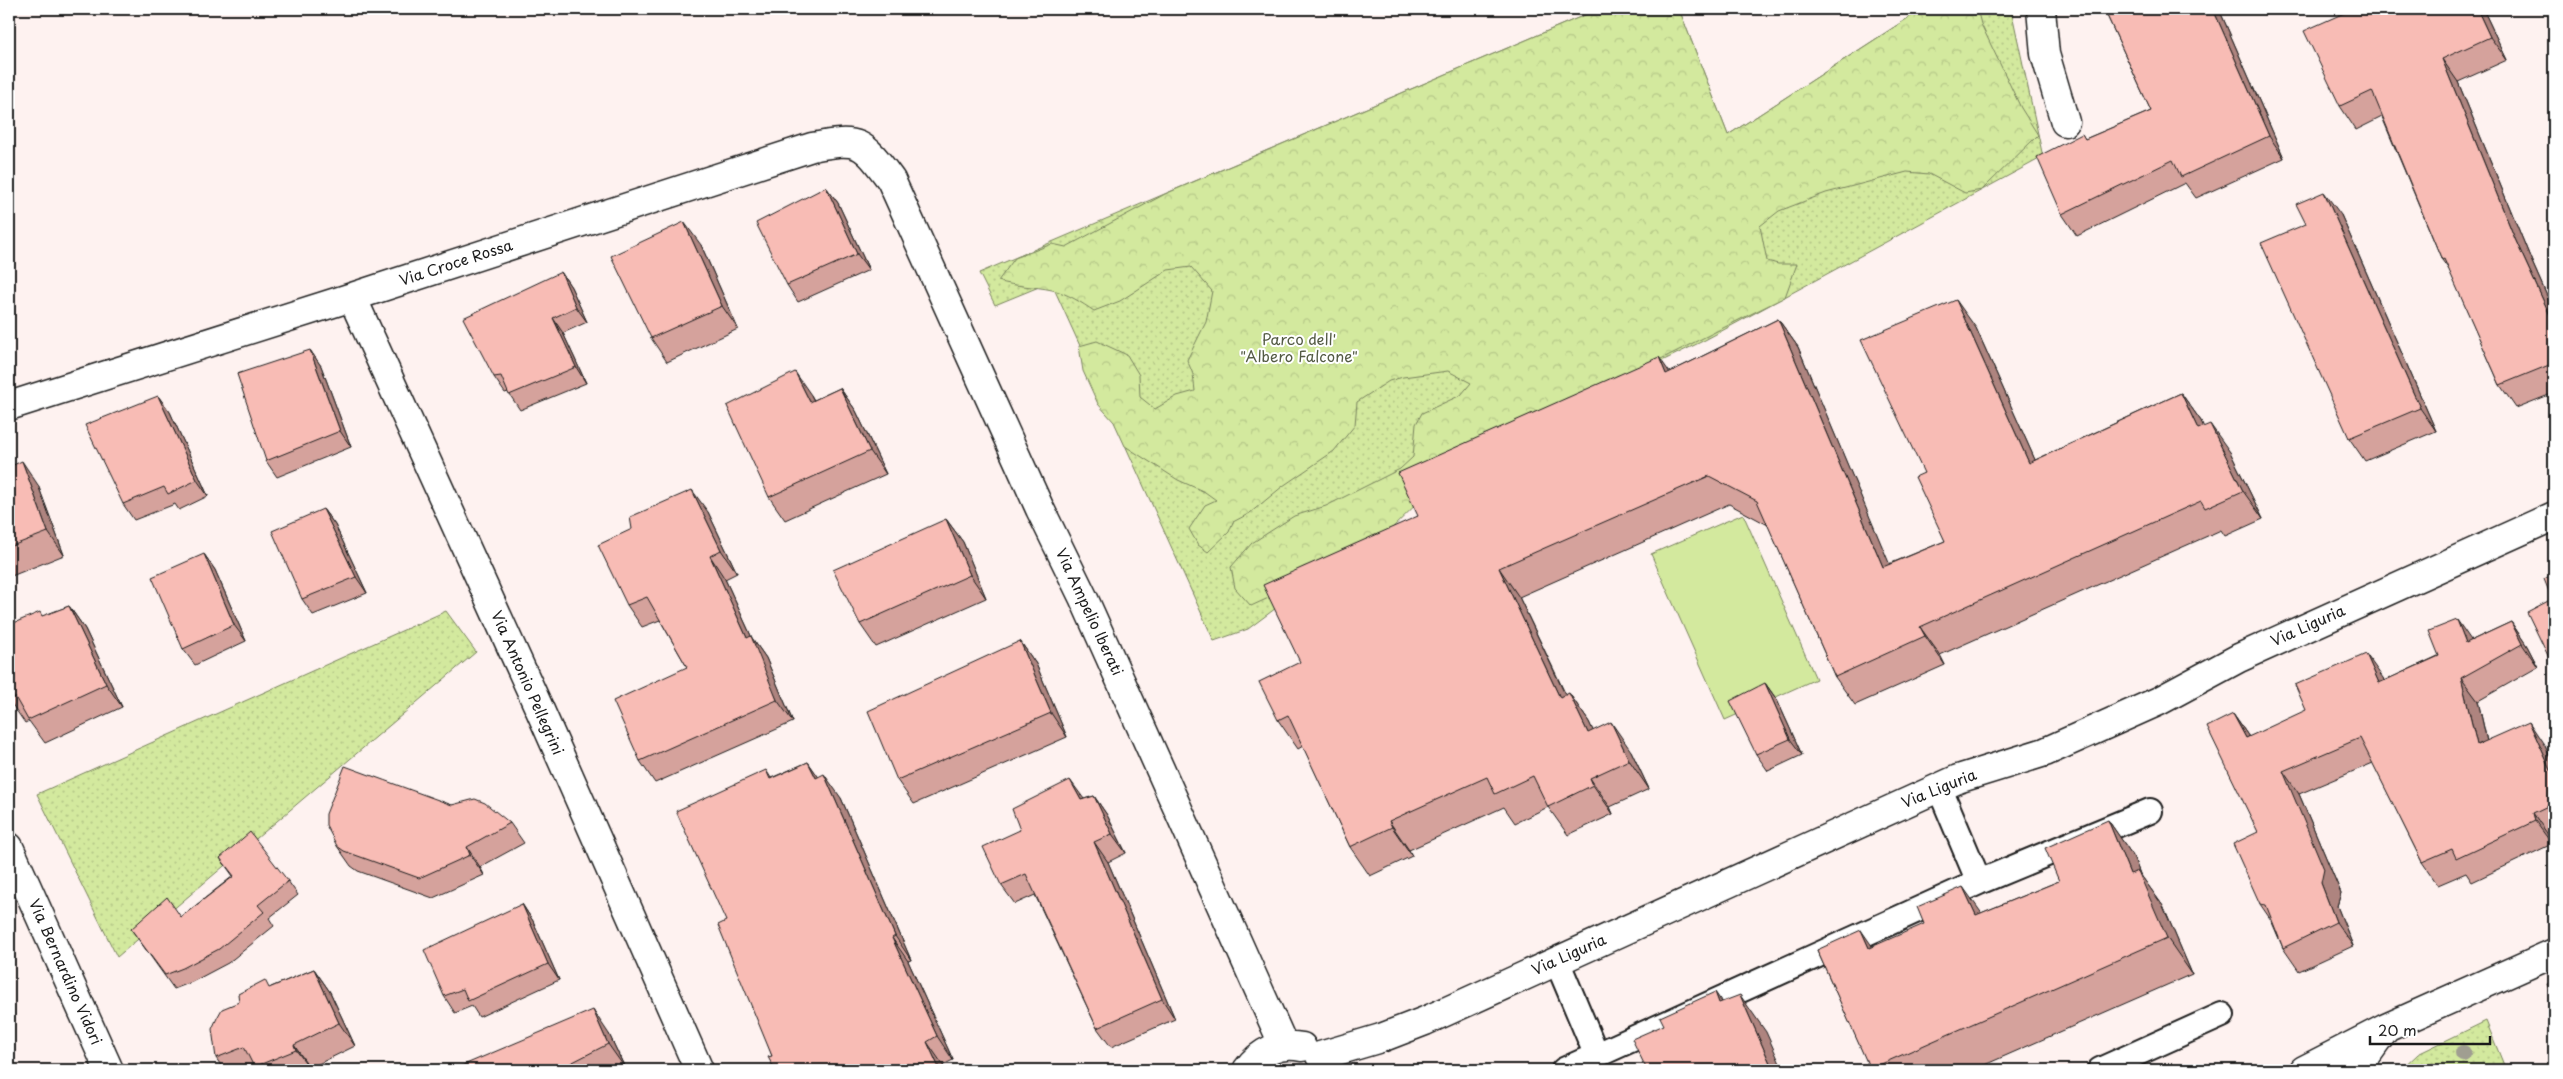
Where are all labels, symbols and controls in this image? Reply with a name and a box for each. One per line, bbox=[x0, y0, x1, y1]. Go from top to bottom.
street label: Via Croce Rossa bbox=[396, 232, 516, 291]
park label: Parco dell' "Albero Falcone" bbox=[1240, 327, 1358, 367]
street label: Via Ampelio Iberati bbox=[1051, 544, 1130, 679]
street label: Via Liguria bbox=[2267, 598, 2349, 651]
street label: Via Antonio Pellegrini bbox=[486, 607, 571, 758]
street label: Via Liguria bbox=[1897, 762, 1980, 813]
street label: Via Bernardino Vidori bbox=[24, 895, 109, 1048]
street label: Via Liguria bbox=[1528, 927, 1610, 980]
scale bar bbox=[2370, 1014, 2490, 1046]
text: 20 m bbox=[2378, 1018, 2417, 1041]

